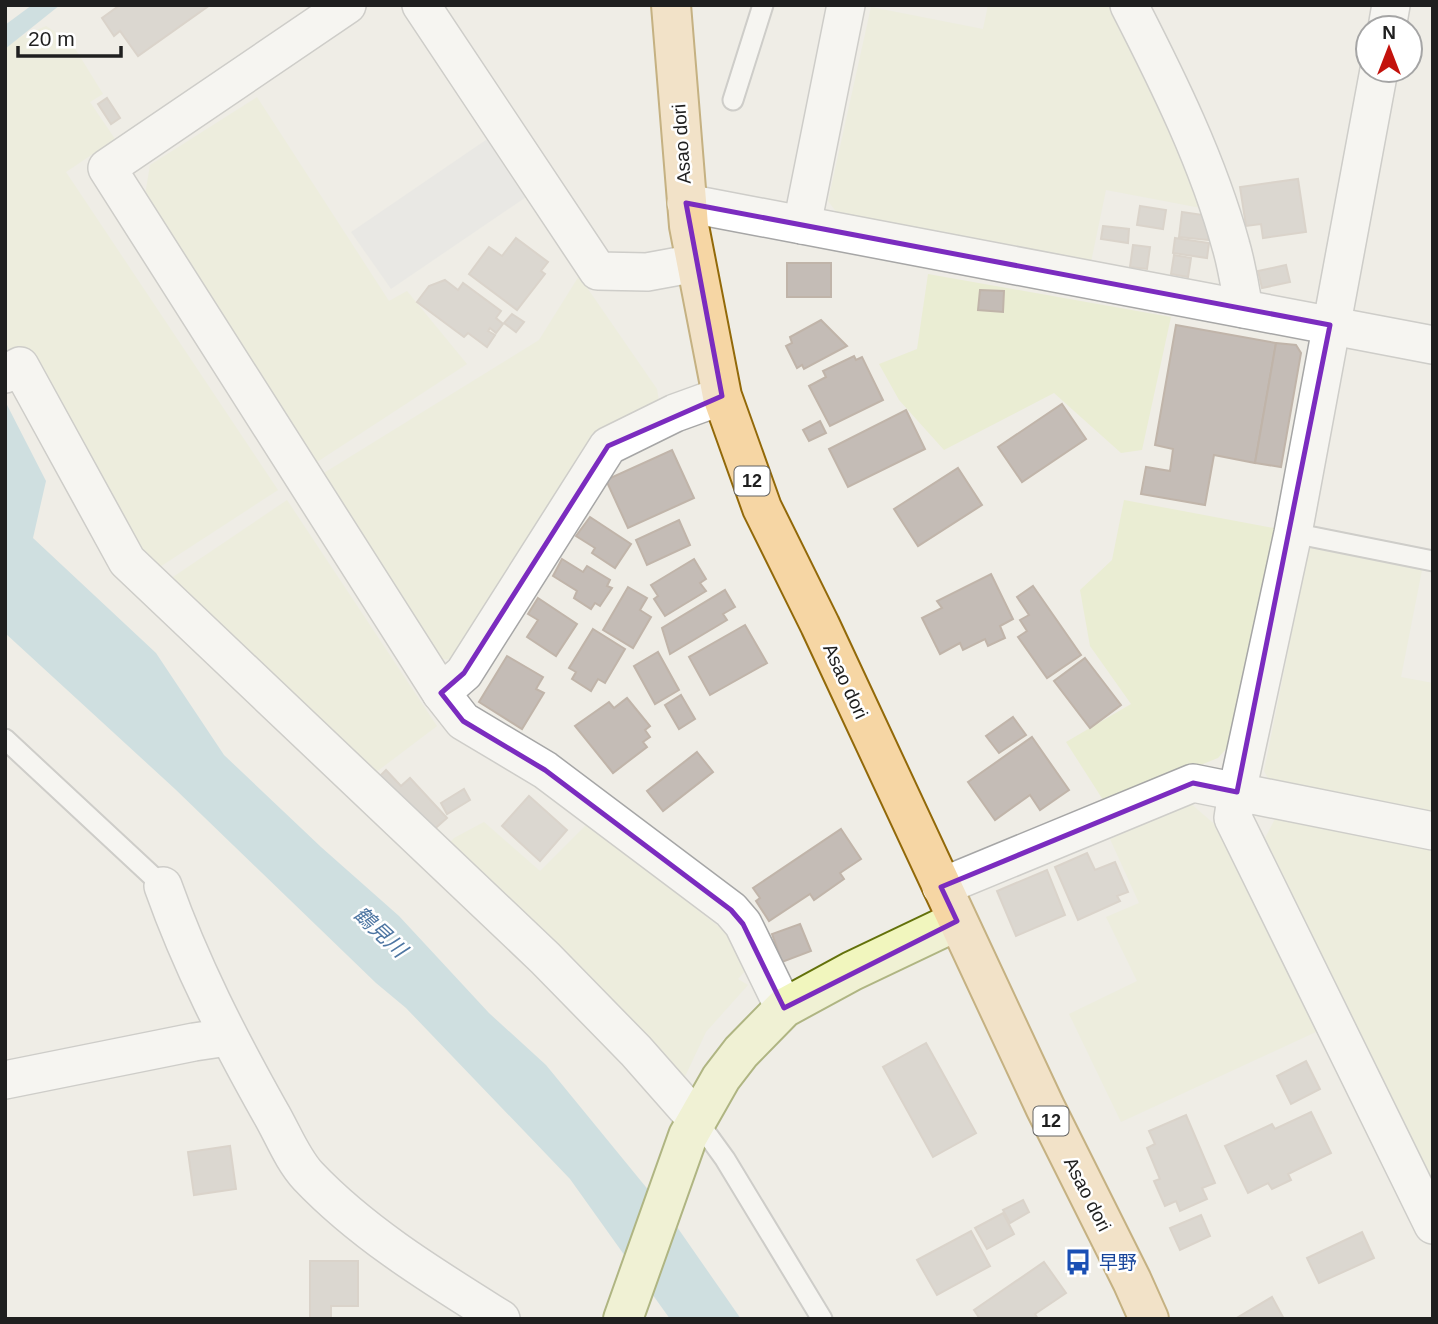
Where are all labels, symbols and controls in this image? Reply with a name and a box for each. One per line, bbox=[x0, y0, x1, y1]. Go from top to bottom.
scale bar bbox=[18, 14, 121, 58]
north arrow bbox=[1354, 14, 1424, 84]
text: N bbox=[1382, 22, 1396, 43]
text: 20 m bbox=[28, 27, 75, 50]
street label: Asao dori bbox=[668, 103, 695, 185]
road number: 12 bbox=[734, 466, 770, 495]
street label: Asao dori bbox=[819, 640, 872, 722]
water label: 鶴見川 bbox=[349, 902, 413, 963]
road number: 12 bbox=[1034, 1106, 1068, 1136]
street label: Asao dori bbox=[1060, 1154, 1115, 1235]
bus stop icon: 早野 bbox=[1063, 1247, 1093, 1277]
place label: 早野 bbox=[1099, 1252, 1137, 1273]

